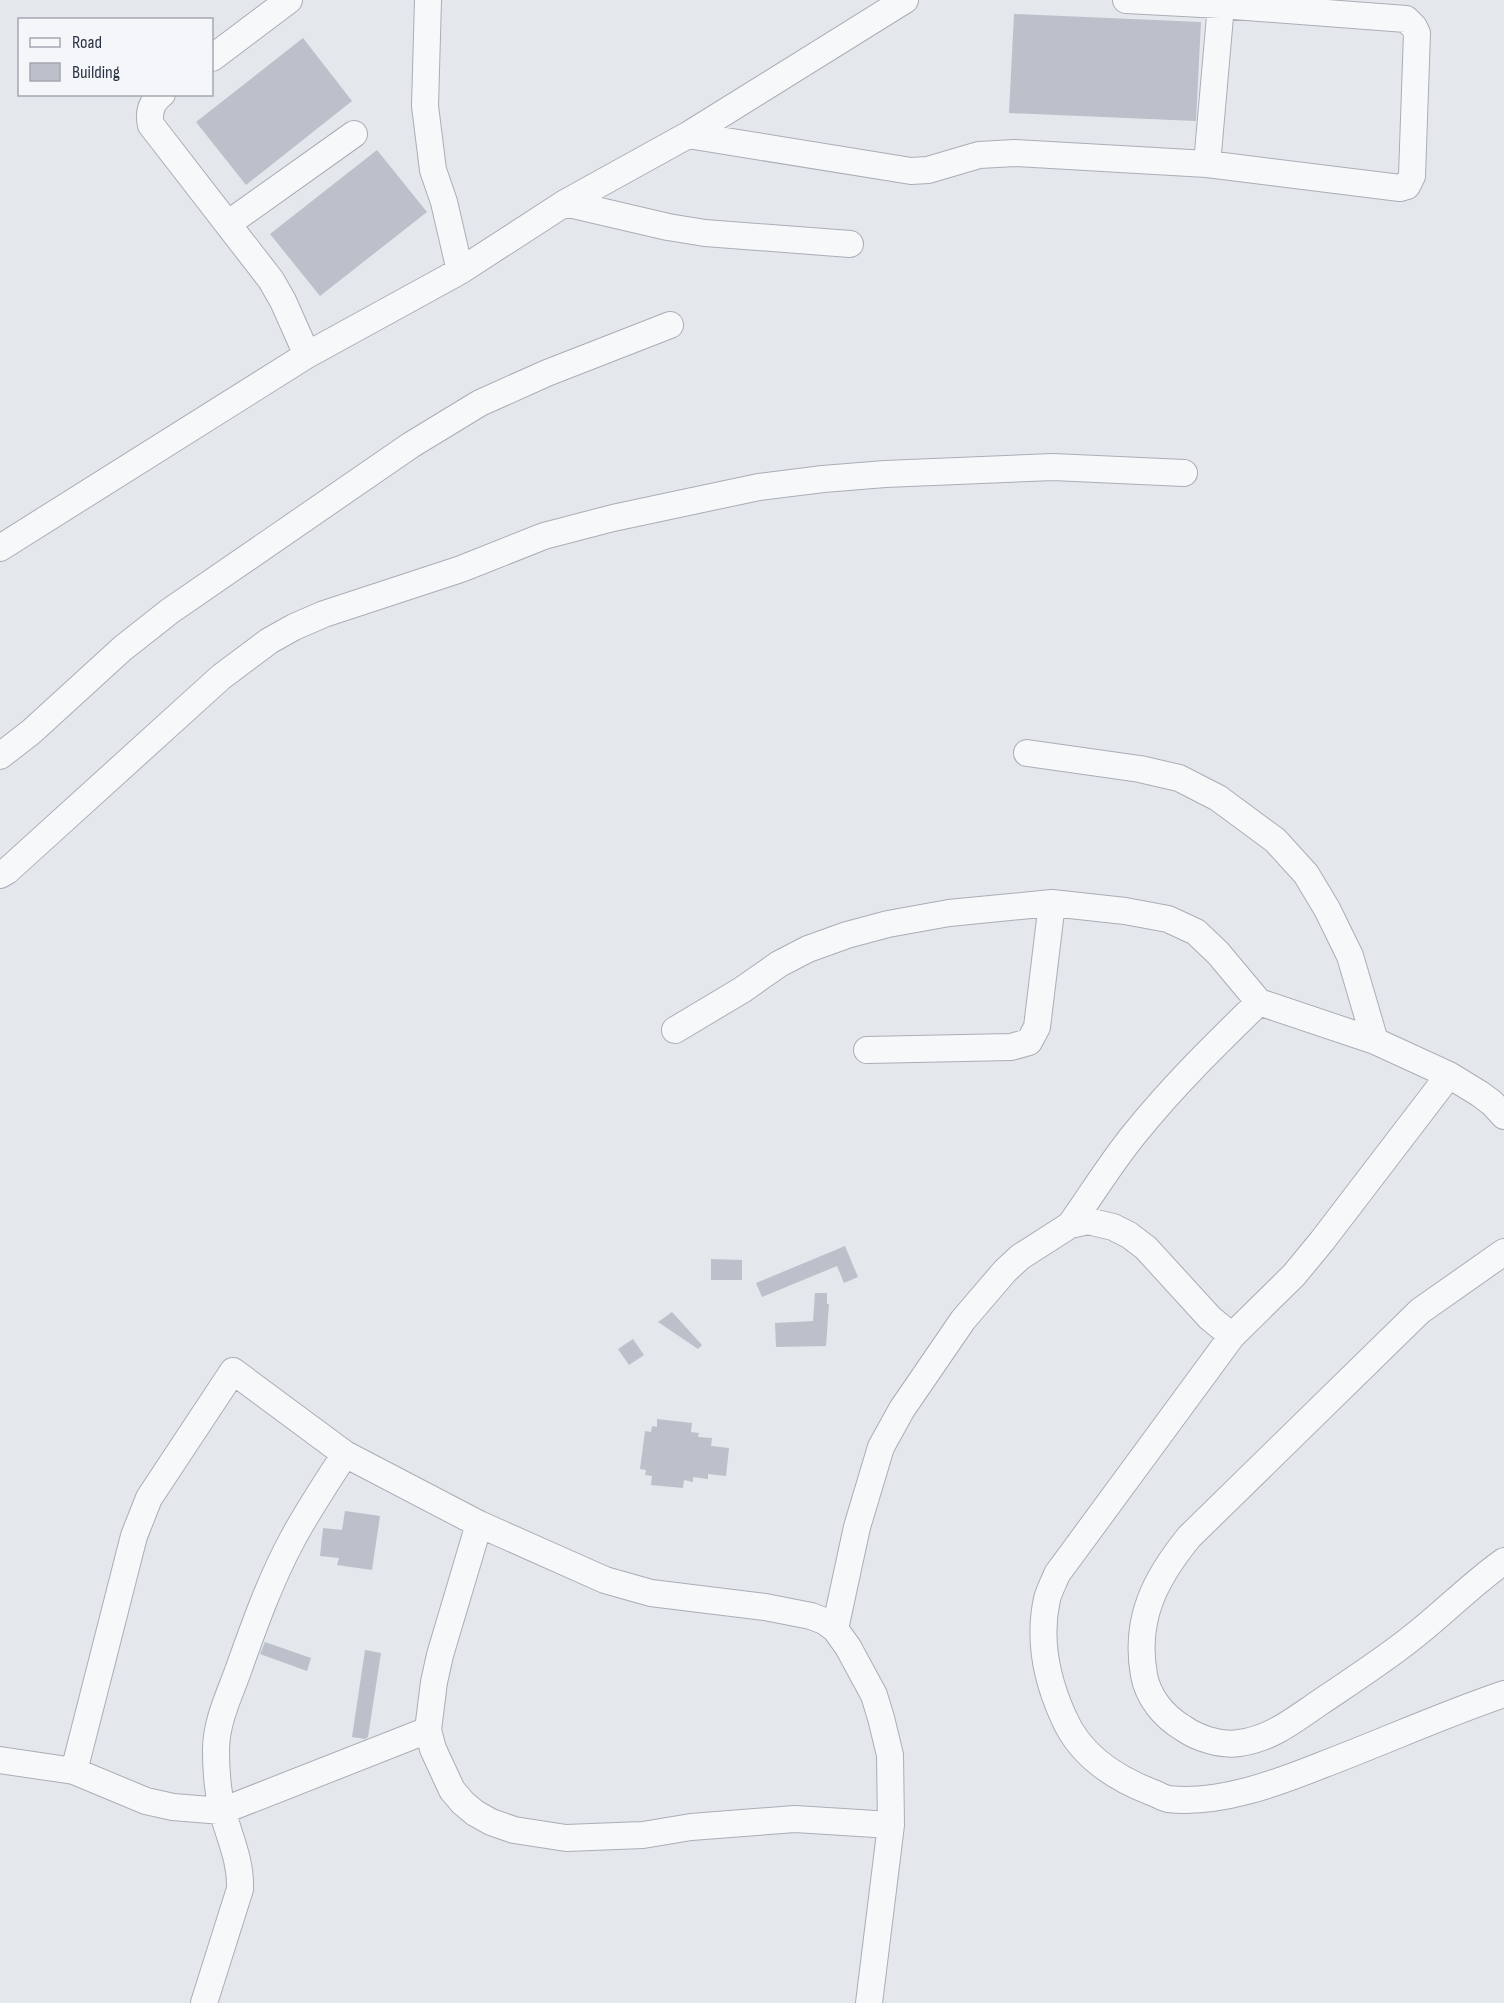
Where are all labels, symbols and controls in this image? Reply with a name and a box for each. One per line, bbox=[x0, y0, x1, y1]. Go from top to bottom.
legend bbox=[18, 18, 213, 96]
text: Road bbox=[72, 32, 102, 53]
text: Building bbox=[72, 62, 120, 83]

